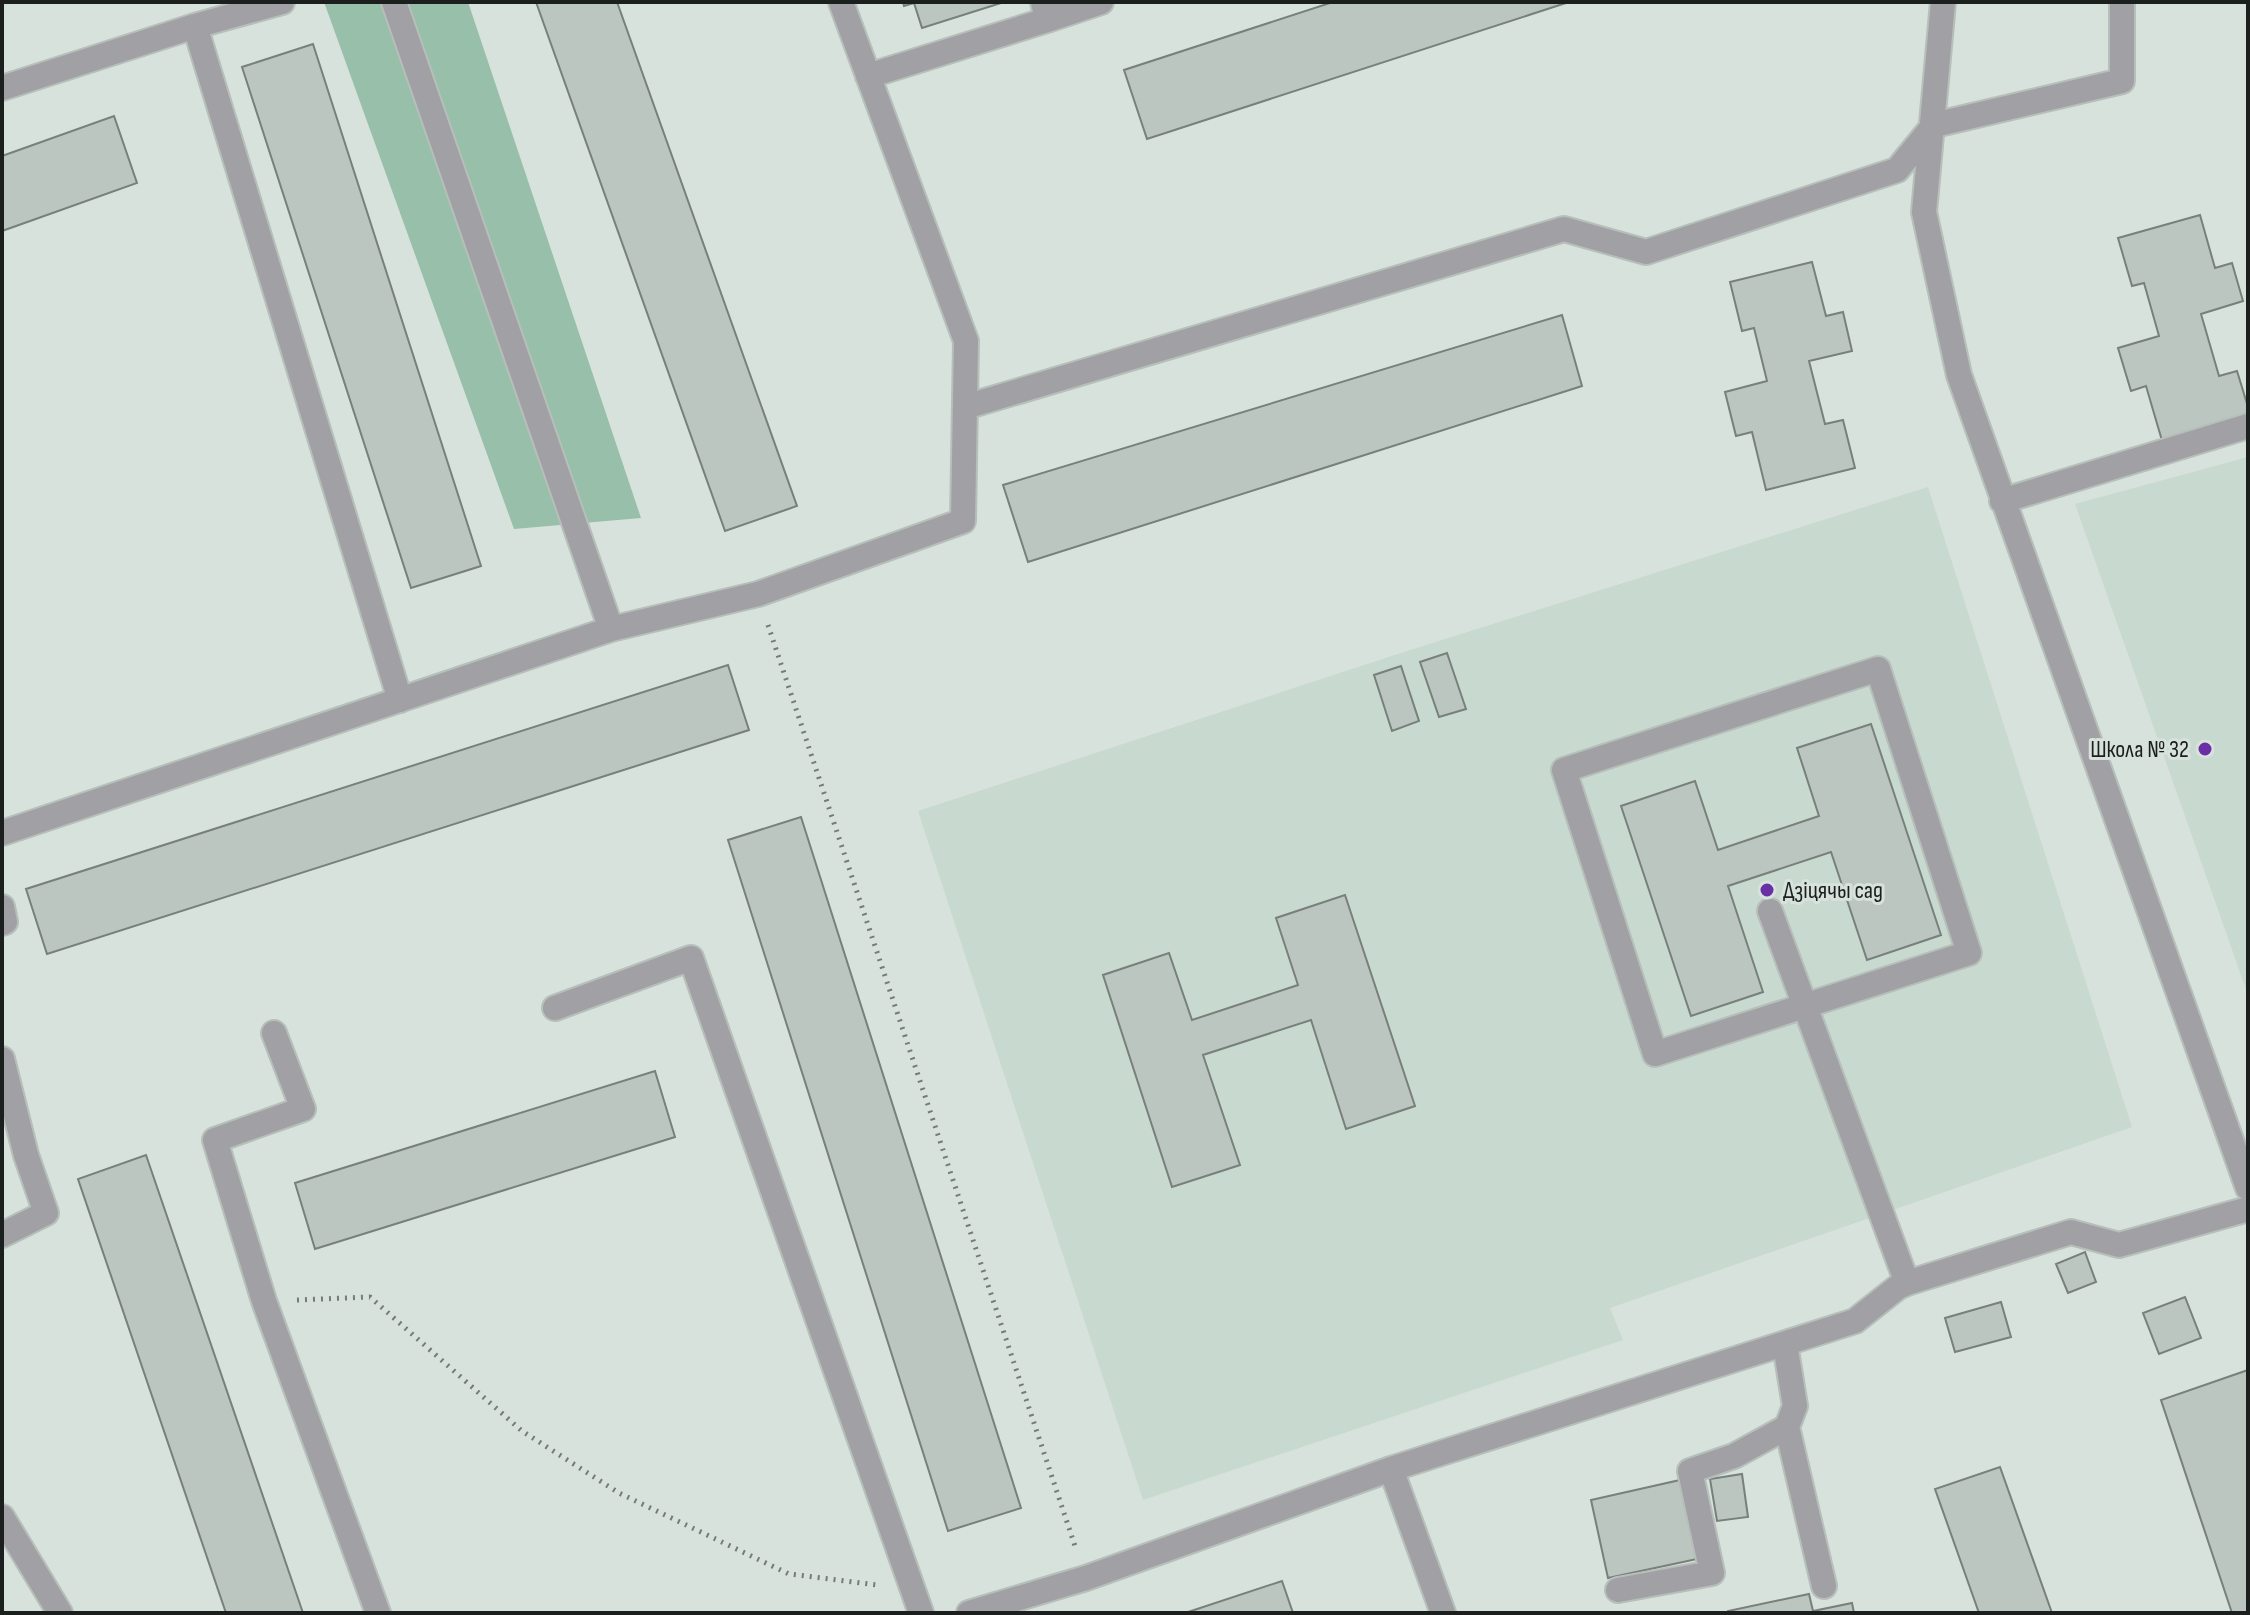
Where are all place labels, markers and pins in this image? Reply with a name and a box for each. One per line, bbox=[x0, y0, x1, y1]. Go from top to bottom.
place label: Школа № 32 bbox=[2090, 735, 2189, 764]
marker: Школа № 32 bbox=[2196, 740, 2214, 758]
place label: Дзіцячы сад bbox=[1783, 876, 1883, 905]
marker: Дзіцячы сад bbox=[1758, 881, 1776, 899]

